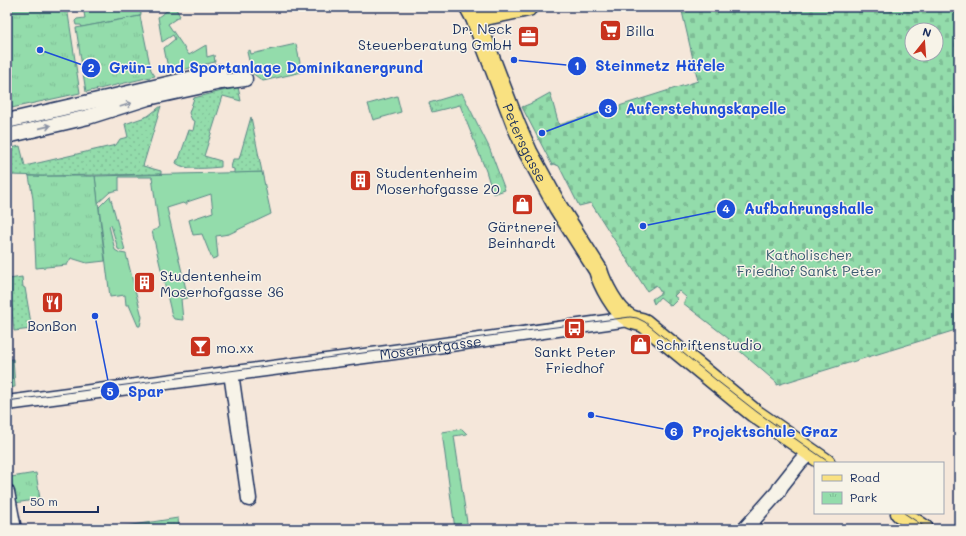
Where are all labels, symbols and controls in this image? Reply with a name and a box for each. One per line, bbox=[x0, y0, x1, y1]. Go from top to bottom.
supermarket icon: Billa bbox=[597, 17, 623, 43]
place label: Dr. Neck Steuerberatung GmbH bbox=[358, 19, 512, 54]
place label: Billa bbox=[626, 21, 655, 40]
north arrow bbox=[904, 22, 944, 62]
office icon: Dr. Neck Steuerberatung GmbH bbox=[515, 23, 541, 49]
text: N bbox=[921, 24, 933, 40]
callout: Steinmetz Häfele bbox=[567, 52, 733, 79]
callout: Grün- und Sportanlage Dominikanergrund bbox=[81, 55, 431, 82]
text: Steinmetz Häfele bbox=[595, 55, 725, 75]
text: Grün- und Sportanlage Dominikanergrund bbox=[109, 57, 423, 77]
text: 1 bbox=[574, 57, 580, 73]
text: 2 bbox=[88, 59, 95, 75]
callout: Auferstehungskapelle bbox=[598, 95, 794, 122]
text: Auferstehungskapelle bbox=[626, 98, 786, 118]
street label: Petersgasse bbox=[499, 100, 552, 185]
text: 3 bbox=[604, 100, 612, 116]
one-way arrow bbox=[119, 101, 132, 108]
one-way arrow bbox=[38, 123, 51, 131]
place label: Studentenheim Moserhofgasse 20 bbox=[376, 163, 500, 198]
building icon: Studentenheim Moserhofgasse 20 bbox=[348, 167, 374, 193]
shop icon: Gärtnerei Beinhardt bbox=[509, 191, 535, 217]
callout: Aufbahrungshalle bbox=[716, 195, 882, 222]
text: Aufbahrungshalle bbox=[744, 198, 874, 218]
text: 4 bbox=[722, 200, 730, 216]
place label: Gärtnerei Beinhardt bbox=[488, 217, 556, 252]
park label: Katholischer Friedhof Sankt Peter bbox=[737, 245, 881, 280]
place label: Studentenheim Moserhofgasse 36 bbox=[160, 266, 284, 301]
building icon: Studentenheim Moserhofgasse 36 bbox=[131, 270, 157, 296]
restaurant icon: BonBon bbox=[39, 290, 65, 316]
place label: BonBon bbox=[27, 316, 77, 335]
bus stop icon: Sankt Peter Friedhof bbox=[562, 316, 588, 342]
street label: Moserhofgasse bbox=[378, 330, 483, 363]
shop icon: Schriftenstudio bbox=[627, 331, 653, 357]
bar icon: mo.xx bbox=[188, 334, 214, 360]
place label: Schriftenstudio bbox=[656, 335, 761, 354]
place label: mo.xx bbox=[216, 338, 254, 357]
place label: Sankt Peter Friedhof bbox=[534, 342, 616, 377]
callout: Spar bbox=[100, 378, 171, 405]
text: Spar bbox=[128, 381, 164, 401]
text: 5 bbox=[106, 383, 114, 399]
callout: Projektschule Graz bbox=[664, 418, 846, 445]
text: Projektschule Graz bbox=[692, 421, 838, 441]
text: 6 bbox=[670, 423, 678, 439]
legend bbox=[814, 462, 944, 514]
text: Road bbox=[850, 469, 880, 485]
scale bar bbox=[24, 488, 98, 514]
text: Park bbox=[850, 489, 877, 505]
text: 50 m bbox=[30, 493, 58, 509]

